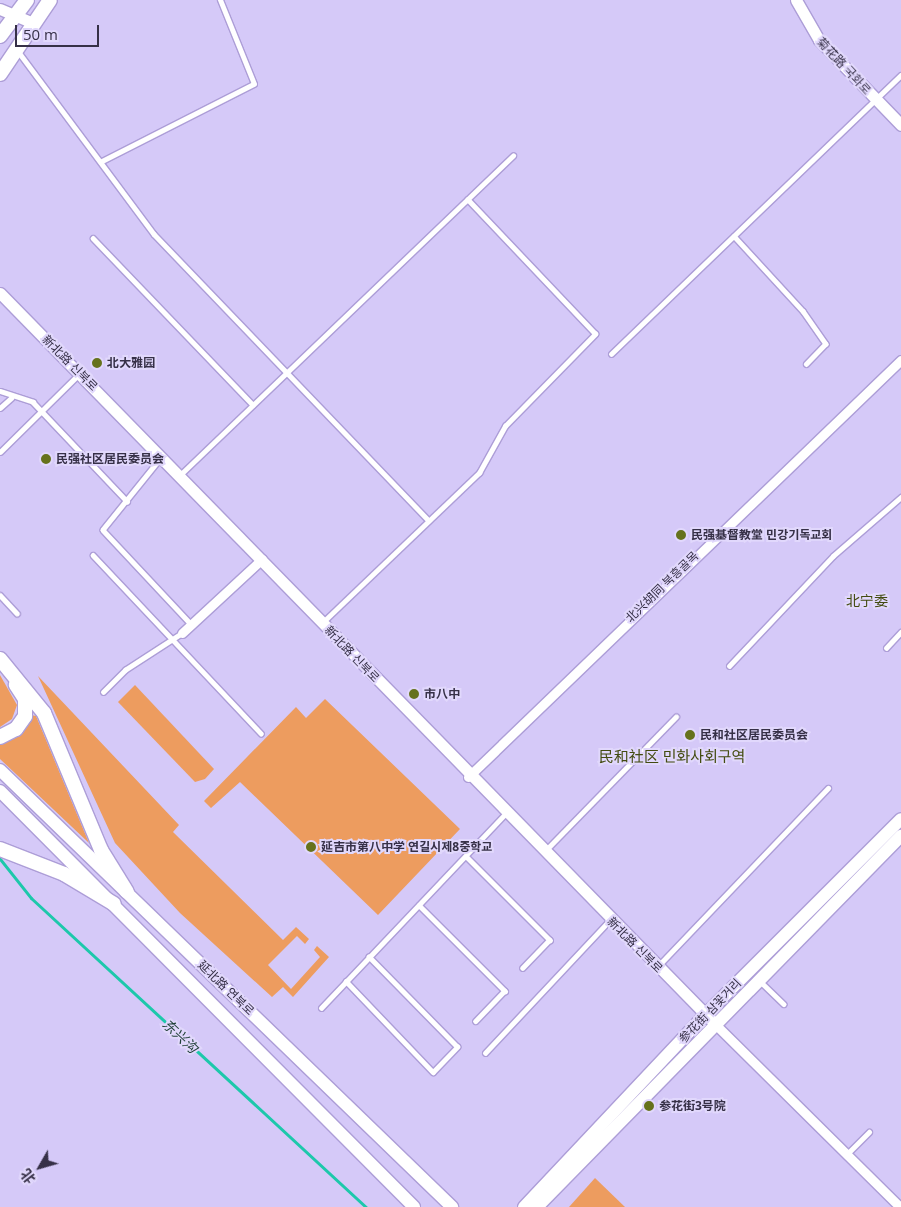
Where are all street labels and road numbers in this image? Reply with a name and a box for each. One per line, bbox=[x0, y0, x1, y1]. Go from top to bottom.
street label: 菊花路 국화로 bbox=[814, 35, 874, 97]
street label: 新北路 신북로 bbox=[39, 332, 101, 394]
street label: 北兴胡同 북흥골목 bbox=[623, 549, 701, 625]
street label: 新北路 신북로 bbox=[322, 623, 382, 685]
street label: 新北路 신북로 bbox=[604, 914, 666, 976]
street label: 延北路 연북로 bbox=[195, 958, 257, 1018]
street label: 参花街 삼꽃거리 bbox=[676, 976, 744, 1046]

